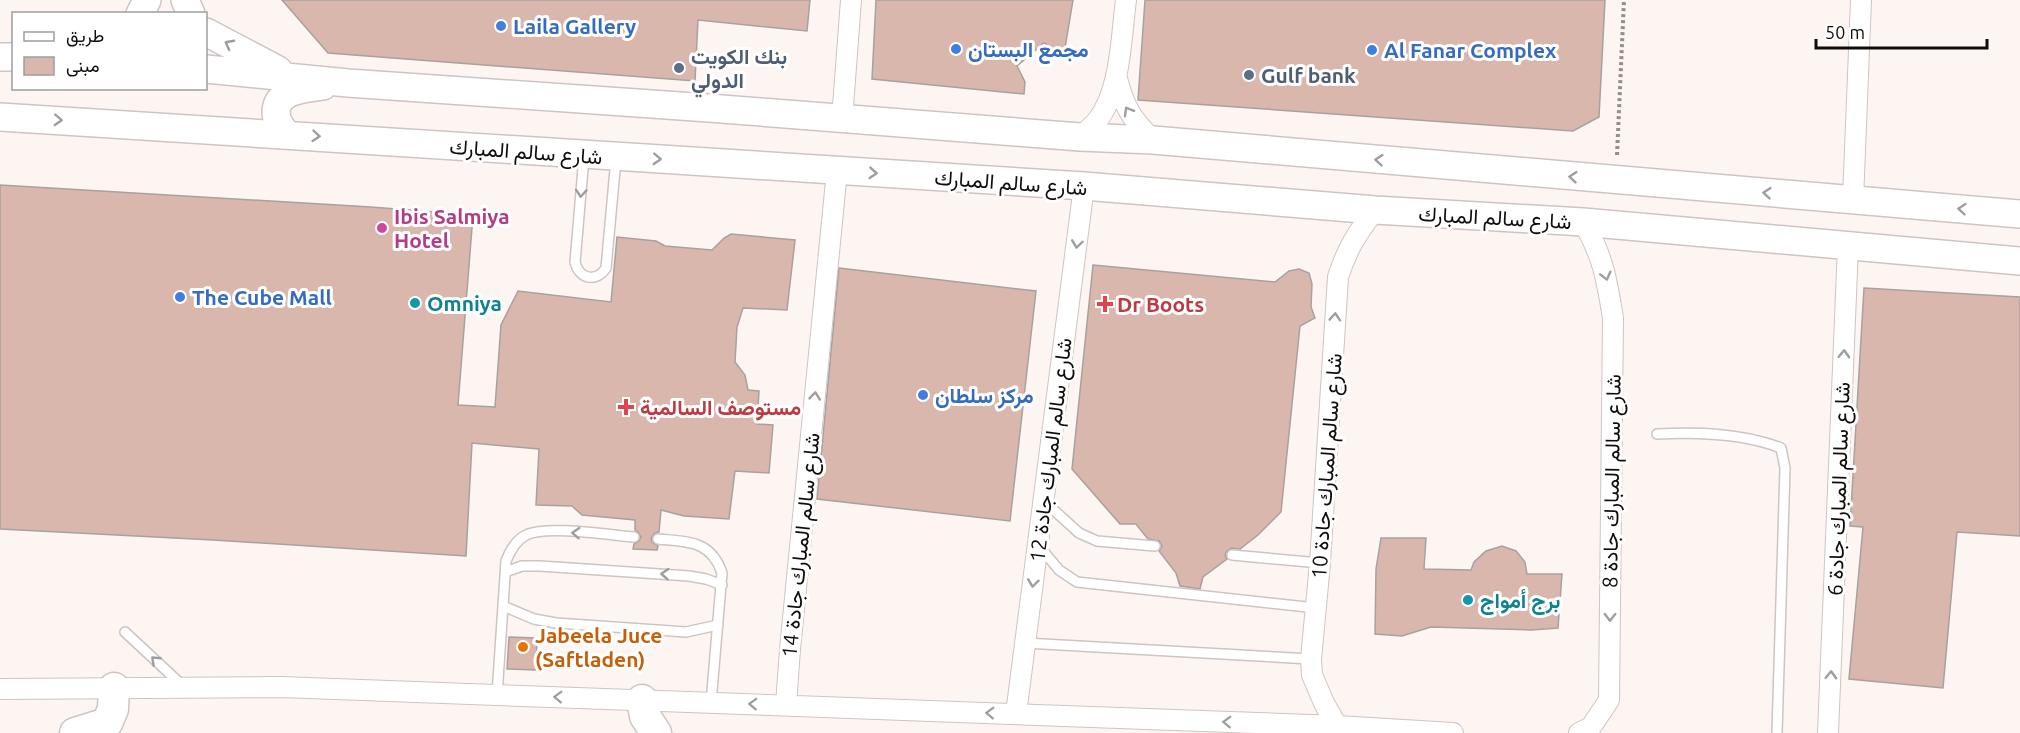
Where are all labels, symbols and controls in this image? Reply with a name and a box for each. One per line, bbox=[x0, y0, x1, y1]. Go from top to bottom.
legend bbox=[12, 12, 207, 90]
scale bar bbox=[1816, 12, 1987, 50]
place label: Laila Gallery bbox=[513, 14, 636, 38]
marker: Laila Gallery bbox=[494, 19, 508, 33]
text: 50 m bbox=[1825, 22, 1865, 42]
text: طريق bbox=[66, 25, 104, 47]
place label: مجمع البستان bbox=[968, 37, 1089, 64]
place label: Al Fanar Complex bbox=[1384, 38, 1557, 62]
one-way arrow bbox=[225, 40, 235, 51]
marker: مجمع البستان bbox=[949, 42, 963, 56]
marker: Al Fanar Complex bbox=[1365, 43, 1379, 57]
place label: بنك الكويت الدولي bbox=[691, 44, 787, 98]
text: مبنى bbox=[66, 55, 100, 77]
marker: بنك الكويت الدولي bbox=[672, 61, 686, 75]
place label: Gulf bank bbox=[1261, 63, 1356, 87]
marker: Gulf bank bbox=[1242, 68, 1256, 82]
one-way arrow bbox=[1124, 107, 1136, 117]
one-way arrow bbox=[54, 113, 63, 126]
one-way arrow bbox=[311, 129, 320, 142]
street label: شارع سالم المبارك bbox=[449, 134, 603, 171]
one-way arrow bbox=[653, 152, 662, 165]
one-way arrow bbox=[1374, 154, 1383, 167]
street label: شارع سالم المبارك bbox=[934, 165, 1088, 202]
one-way arrow bbox=[868, 166, 877, 179]
one-way arrow bbox=[1568, 171, 1578, 184]
one-way arrow bbox=[1763, 187, 1772, 200]
one-way arrow bbox=[575, 189, 588, 198]
street label: شارع سالم المبارك bbox=[1418, 201, 1572, 236]
one-way arrow bbox=[1957, 203, 1966, 216]
place label: Ibis Salmiya Hotel bbox=[394, 204, 510, 252]
marker: Ibis Salmiya Hotel bbox=[375, 221, 389, 235]
one-way arrow bbox=[1071, 240, 1083, 249]
one-way arrow bbox=[1598, 271, 1611, 281]
place label: The Cube Mall bbox=[192, 285, 332, 309]
marker: The Cube Mall bbox=[173, 290, 187, 304]
place label: Omniya bbox=[427, 291, 502, 315]
place label: Dr Boots bbox=[1117, 292, 1204, 316]
marker: Omniya bbox=[408, 296, 422, 310]
marker: Dr Boots bbox=[1098, 297, 1112, 311]
one-way arrow bbox=[1329, 313, 1342, 322]
street label: شارع سالم المبارك جادة 12 bbox=[1024, 336, 1079, 564]
one-way arrow bbox=[1837, 349, 1850, 358]
street label: شارع سالم المبارك جادة 10 bbox=[1306, 352, 1349, 580]
street label: شارع سالم المبارك جادة 8 bbox=[1597, 374, 1628, 588]
street label: شارع سالم المبارك جادة 6 bbox=[1822, 382, 1857, 597]
place label: مركز سلطان bbox=[935, 383, 1034, 409]
marker: مركز سلطان bbox=[916, 388, 930, 402]
one-way arrow bbox=[808, 391, 821, 400]
place label: مستوصف السالمية bbox=[640, 395, 801, 421]
marker: مستوصف السالمية bbox=[617, 398, 635, 416]
street label: شارع سالم المبارك جادة 14 bbox=[776, 431, 827, 659]
one-way arrow bbox=[571, 527, 580, 540]
one-way arrow bbox=[660, 568, 669, 581]
one-way arrow bbox=[1027, 579, 1040, 588]
place label: برج أمواج bbox=[1480, 588, 1560, 615]
marker: برج أمواج bbox=[1461, 593, 1475, 607]
one-way arrow bbox=[1603, 612, 1616, 621]
place label: Jabeela Juce (Saftladen) bbox=[535, 623, 662, 671]
marker: Jabeela Juce (Saftladen) bbox=[516, 640, 530, 654]
one-way arrow bbox=[151, 656, 162, 667]
one-way arrow bbox=[1824, 670, 1837, 679]
one-way arrow bbox=[553, 691, 562, 703]
one-way arrow bbox=[748, 698, 757, 710]
one-way arrow bbox=[985, 706, 994, 719]
one-way arrow bbox=[1222, 715, 1231, 728]

